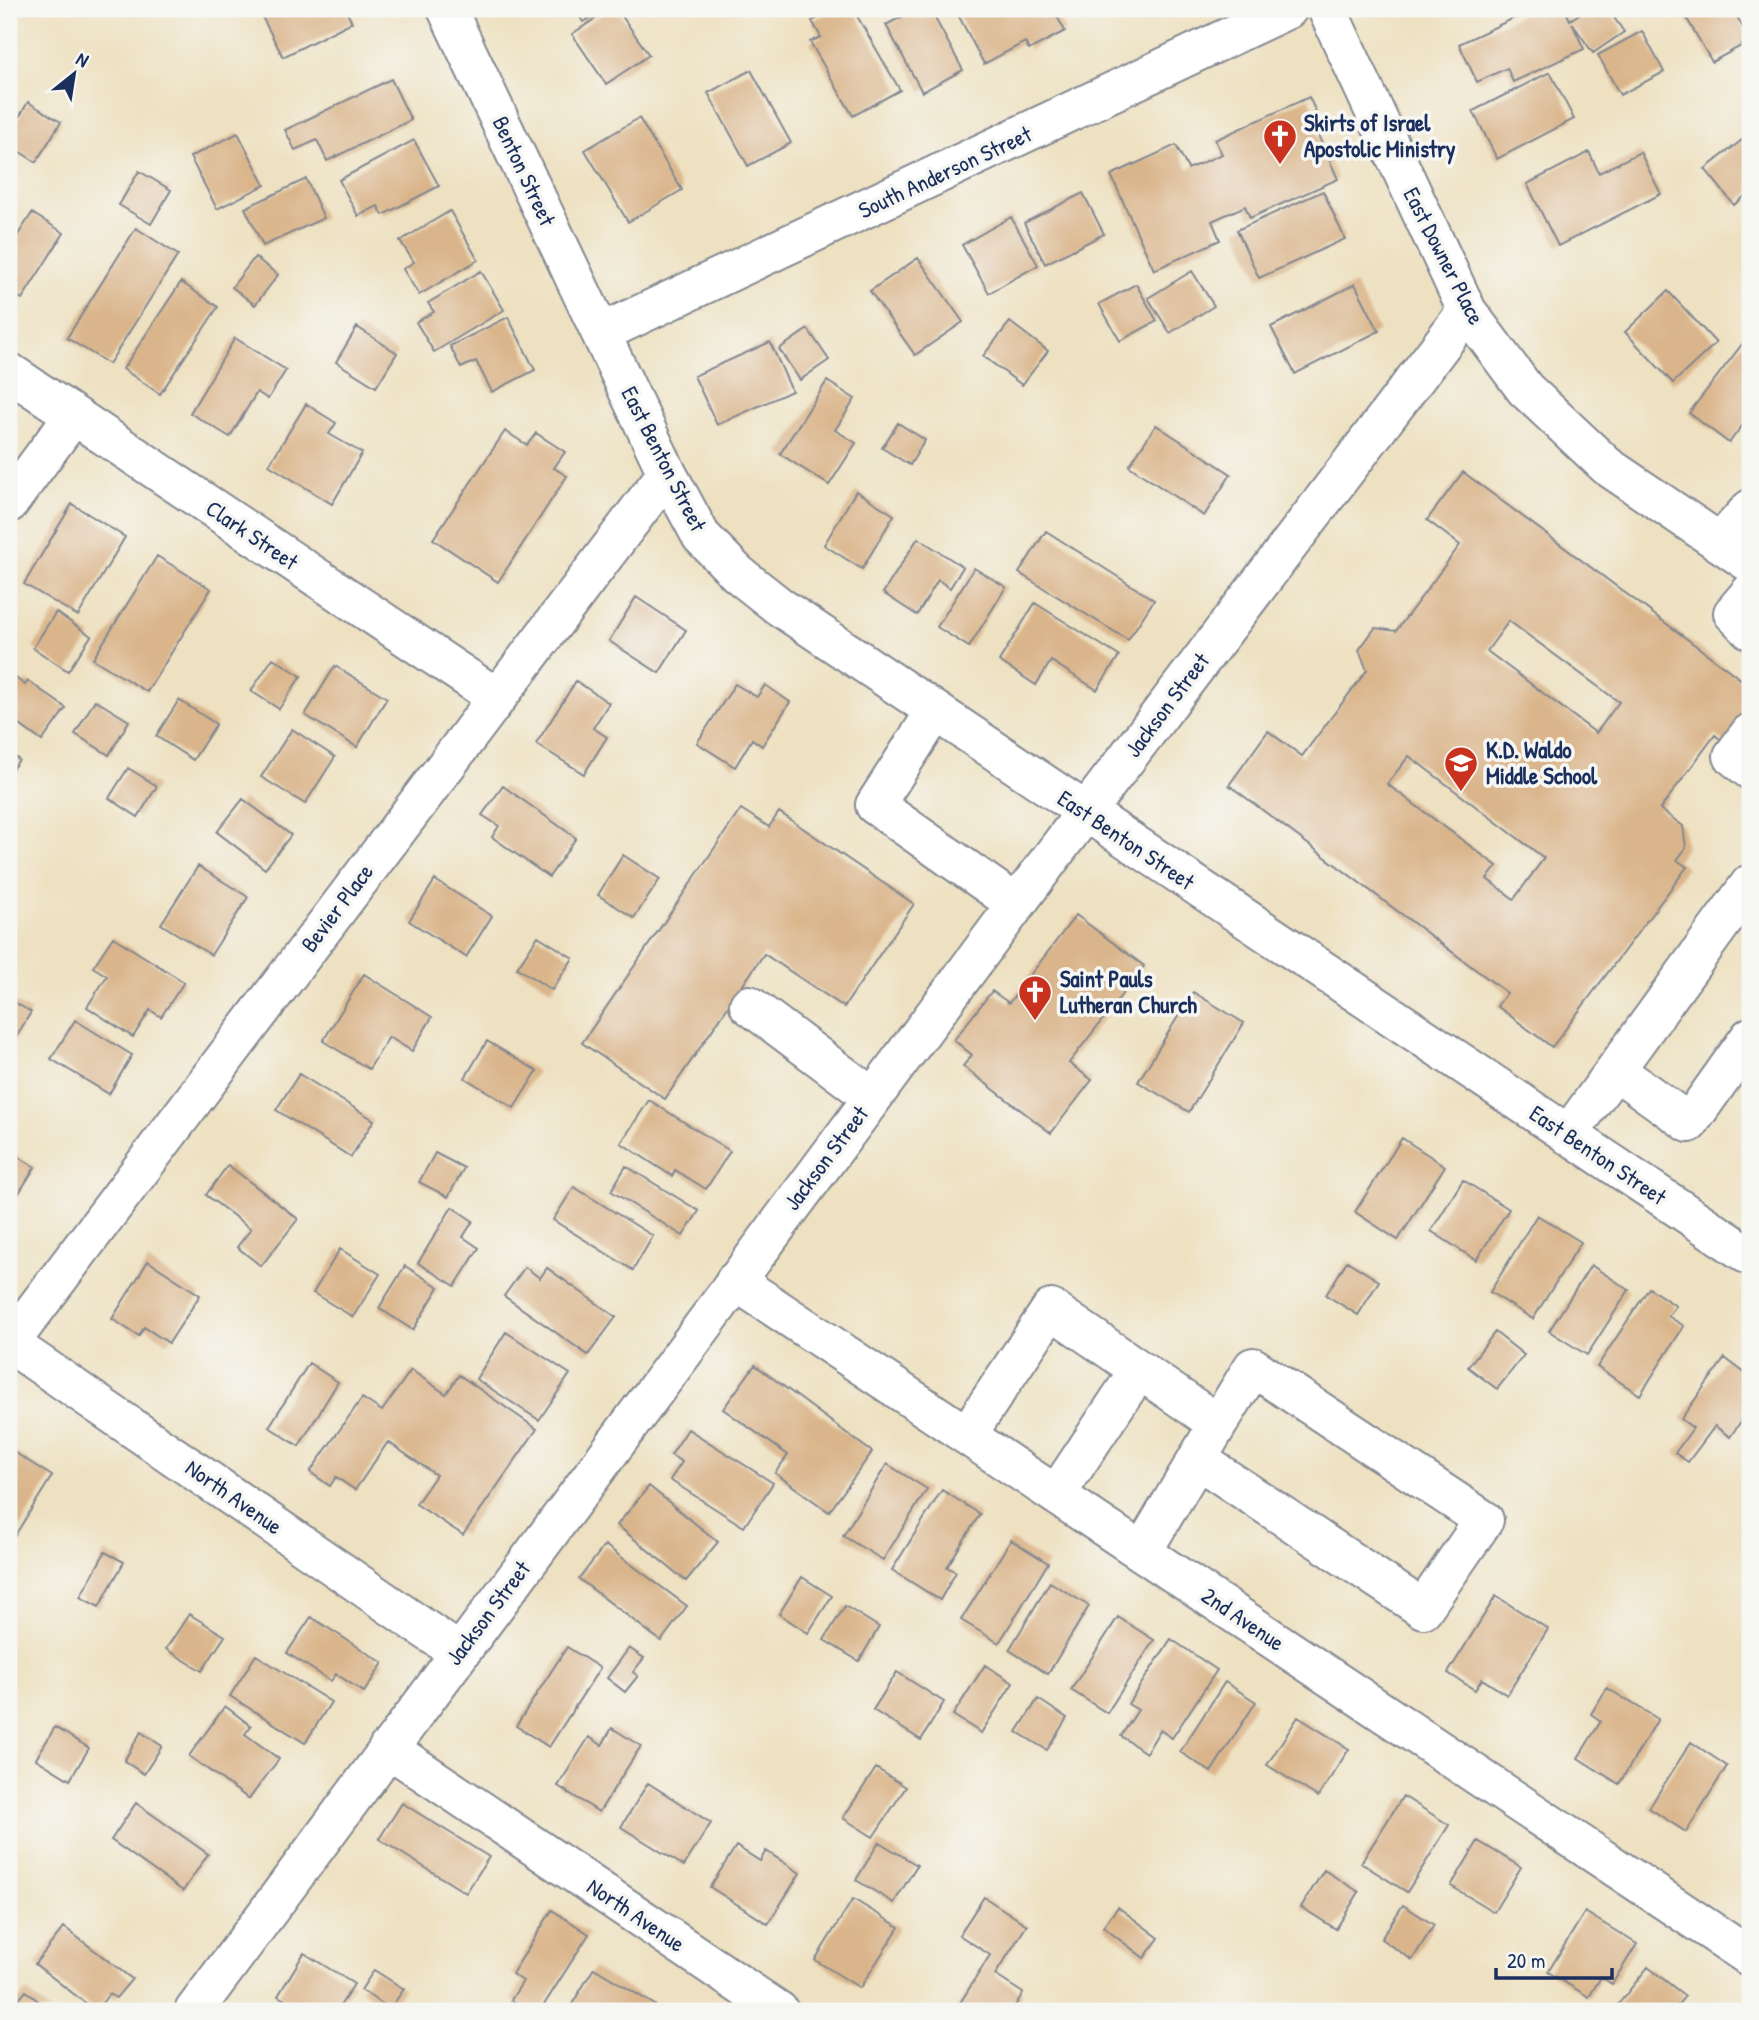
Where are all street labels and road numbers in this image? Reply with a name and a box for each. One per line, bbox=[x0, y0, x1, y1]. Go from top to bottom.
street label: Benton Street bbox=[486, 111, 564, 232]
street label: South Anderson Street bbox=[853, 117, 1037, 225]
street label: East Downer Place bbox=[1397, 182, 1492, 330]
street label: East Benton Street bbox=[615, 381, 715, 538]
street label: Clark Street bbox=[200, 492, 305, 577]
street label: Jackson Street bbox=[1117, 645, 1217, 763]
street label: East Benton Street bbox=[1052, 782, 1202, 897]
street label: Bevier Place bbox=[293, 857, 380, 958]
street label: East Benton Street bbox=[1524, 1097, 1674, 1212]
street label: Jackson Street bbox=[776, 1098, 876, 1216]
street label: North Avenue bbox=[180, 1452, 289, 1541]
street label: Jackson Street bbox=[438, 1553, 538, 1671]
street label: 2nd Avenue bbox=[1196, 1580, 1291, 1658]
street label: North Avenue bbox=[581, 1871, 691, 1959]

